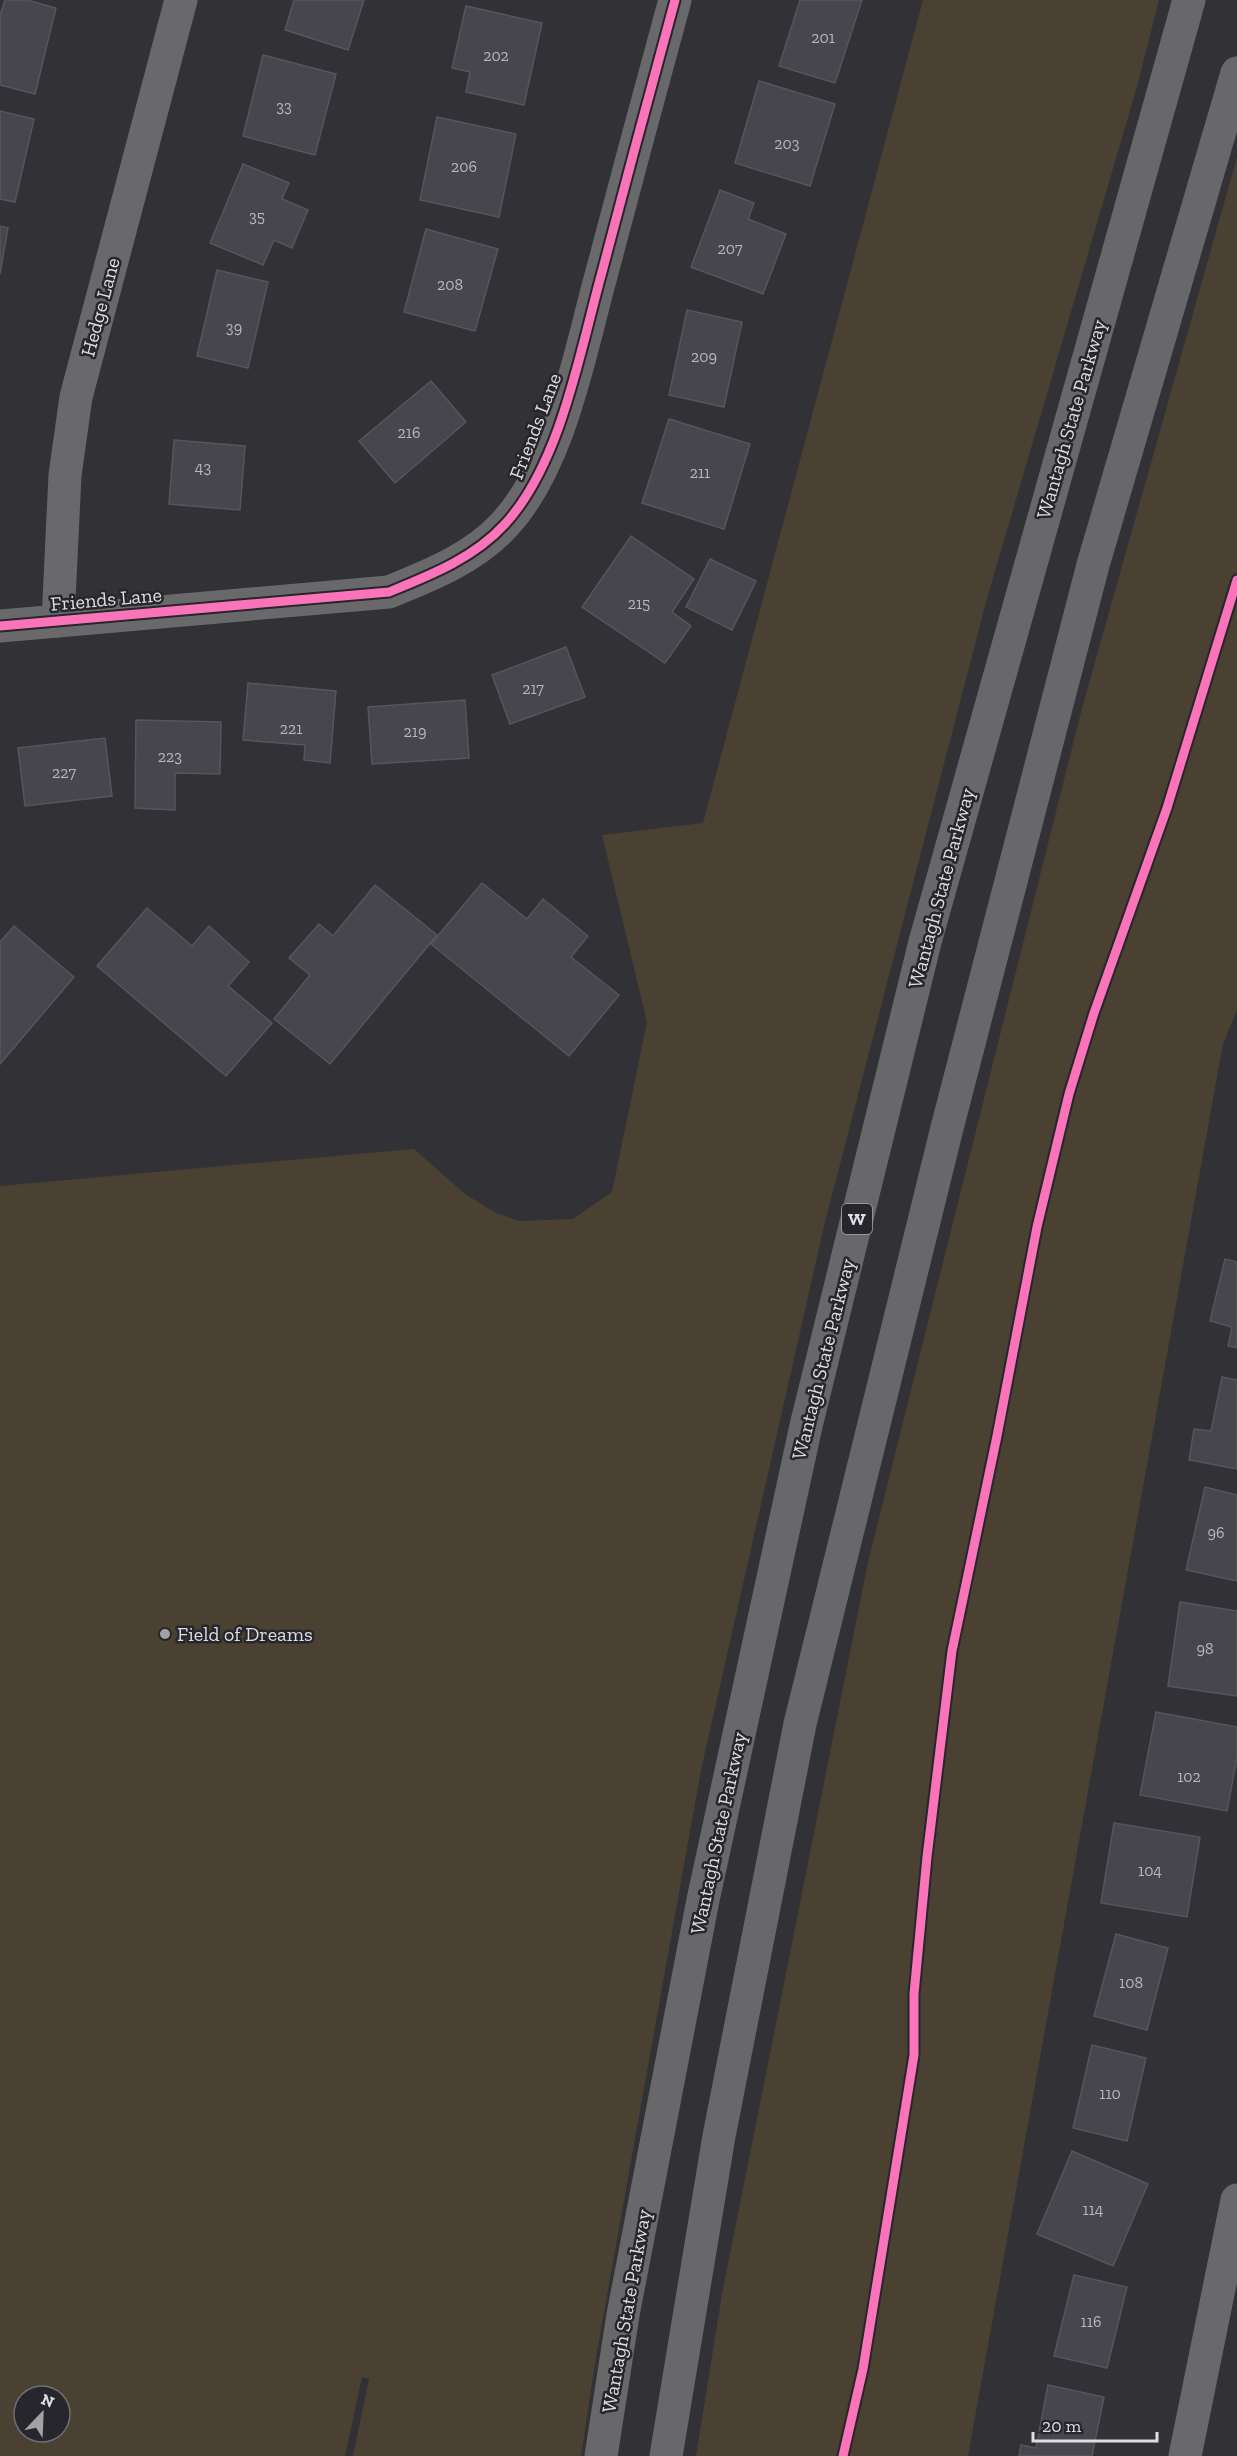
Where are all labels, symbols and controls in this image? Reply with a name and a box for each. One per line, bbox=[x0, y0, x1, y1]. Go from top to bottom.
house number: 201 bbox=[811, 28, 835, 47]
house number: 202 bbox=[483, 46, 509, 65]
house number: 33 bbox=[276, 97, 292, 116]
house number: 203 bbox=[774, 134, 800, 153]
house number: 206 bbox=[451, 157, 477, 176]
house number: 35 bbox=[249, 207, 265, 226]
house number: 207 bbox=[718, 239, 743, 258]
street label: Hedge Lane bbox=[75, 255, 125, 359]
house number: 208 bbox=[437, 275, 463, 294]
street label: Wantagh State Parkway bbox=[1031, 316, 1111, 521]
house number: 39 bbox=[226, 318, 242, 337]
house number: 209 bbox=[691, 347, 717, 366]
street label: Friends Lane bbox=[504, 370, 566, 482]
house number: 216 bbox=[398, 423, 420, 442]
house number: 43 bbox=[195, 458, 211, 477]
house number: 211 bbox=[690, 463, 710, 482]
street label: Friends Lane bbox=[49, 582, 163, 616]
house number: 215 bbox=[628, 594, 650, 613]
house number: 217 bbox=[522, 679, 544, 698]
house number: 221 bbox=[280, 719, 302, 738]
house number: 219 bbox=[404, 722, 426, 741]
house number: 223 bbox=[158, 747, 182, 766]
house number: 227 bbox=[52, 763, 76, 782]
street label: Wantagh State Parkway bbox=[903, 785, 979, 991]
road number: W bbox=[842, 1204, 872, 1234]
street label: Wantagh State Parkway bbox=[786, 1255, 860, 1462]
house number: 96 bbox=[1208, 1523, 1225, 1542]
place label: Field of Dreams bbox=[177, 1622, 313, 1646]
marker: Field of Dreams bbox=[158, 1627, 172, 1641]
house number: 98 bbox=[1196, 1639, 1214, 1658]
street label: Wantagh State Parkway bbox=[685, 1729, 751, 1936]
house number: 102 bbox=[1177, 1767, 1201, 1786]
house number: 104 bbox=[1138, 1861, 1162, 1880]
house number: 108 bbox=[1119, 1973, 1143, 1992]
house number: 110 bbox=[1099, 2084, 1121, 2103]
house number: 114 bbox=[1083, 2200, 1104, 2219]
street label: Wantagh State Parkway bbox=[596, 2207, 656, 2415]
house number: 116 bbox=[1081, 2312, 1101, 2331]
north arrow bbox=[12, 2384, 72, 2444]
text: N bbox=[38, 2390, 57, 2412]
scale bar bbox=[1033, 2405, 1158, 2443]
text: 20 m bbox=[1042, 2415, 1082, 2437]

